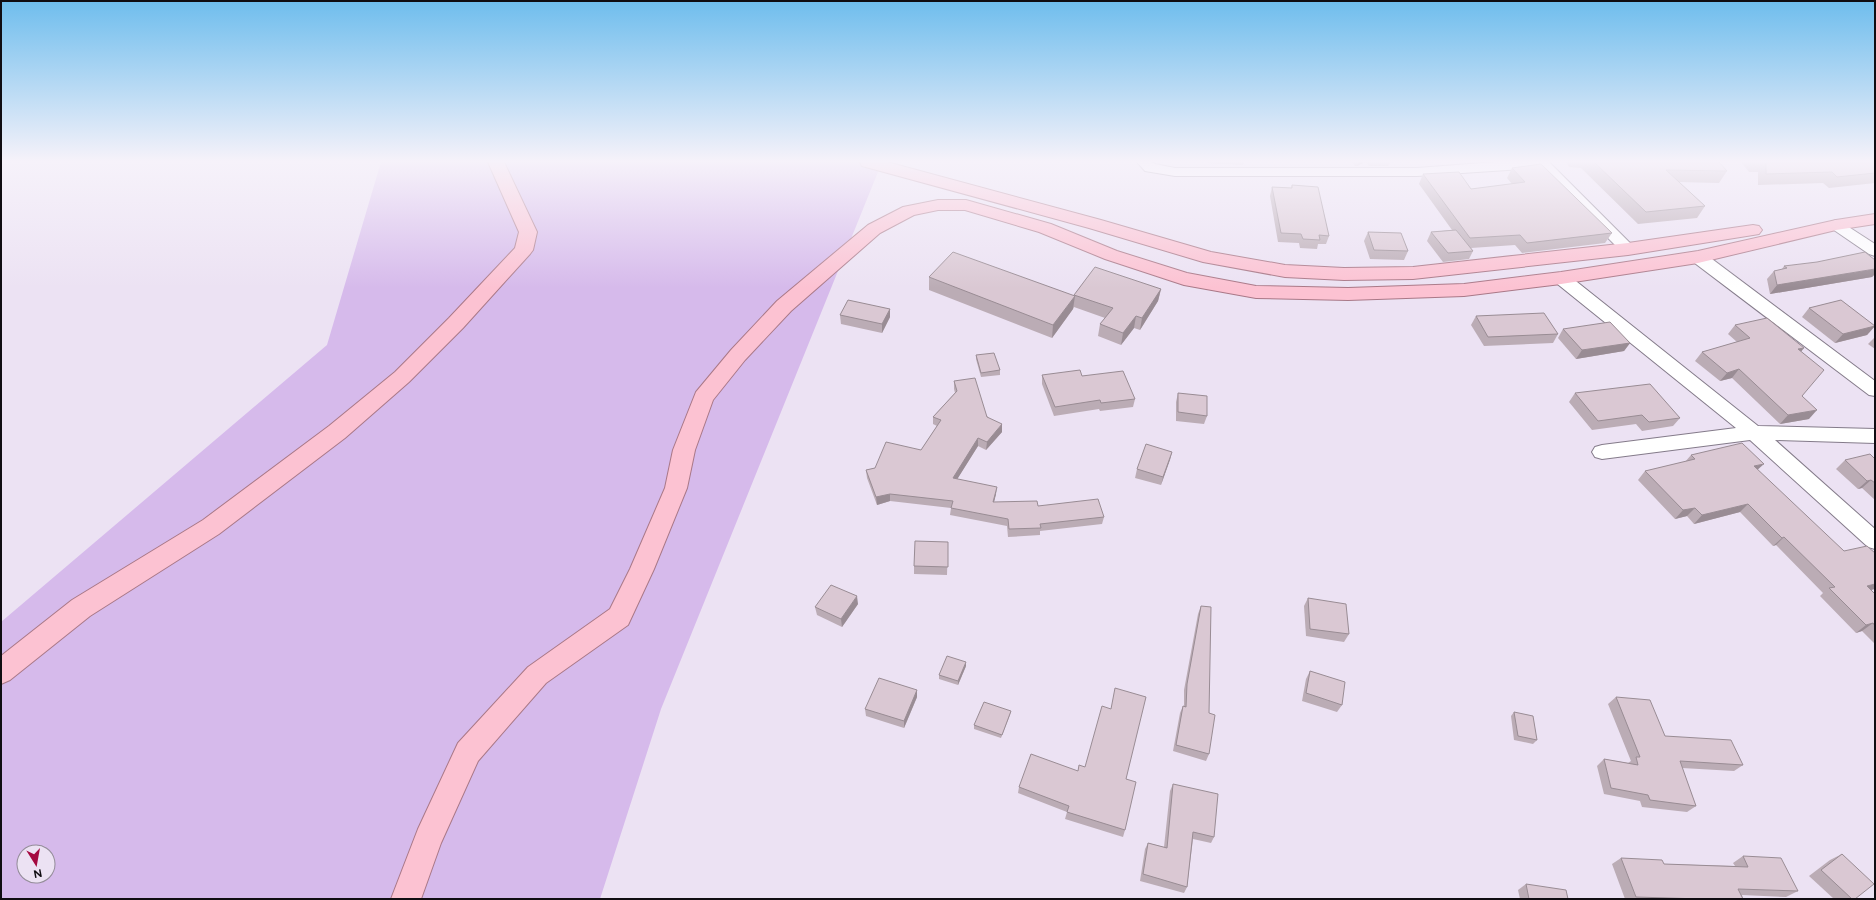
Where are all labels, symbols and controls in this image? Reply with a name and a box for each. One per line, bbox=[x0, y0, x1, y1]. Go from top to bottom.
north arrow bbox=[16, 844, 56, 884]
text: N bbox=[32, 866, 43, 881]

